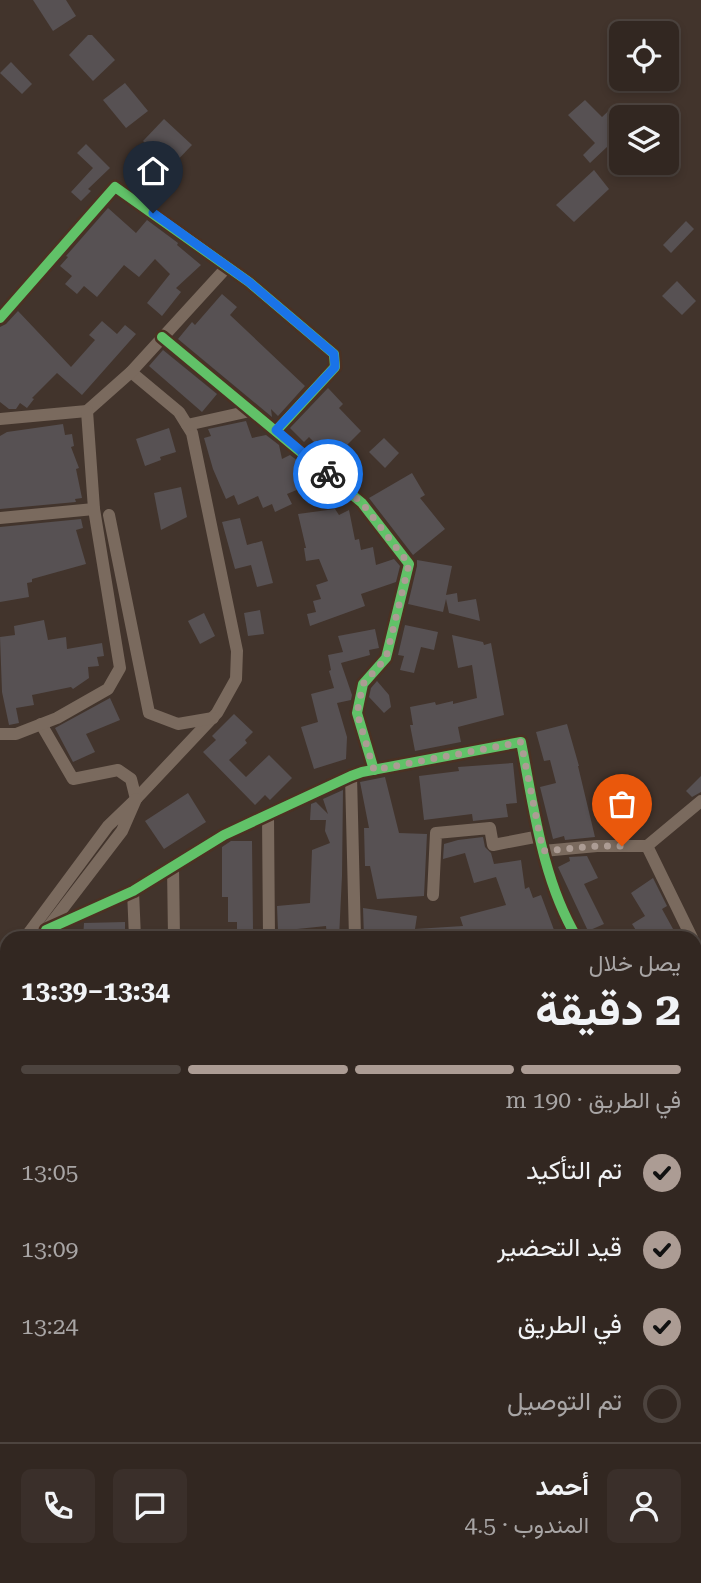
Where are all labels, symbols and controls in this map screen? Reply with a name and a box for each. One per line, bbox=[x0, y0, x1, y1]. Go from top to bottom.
map controls bbox=[609, 21, 679, 175]
button: locate bbox=[609, 21, 679, 91]
button: layers bbox=[609, 105, 679, 175]
pin bbox=[123, 141, 183, 213]
icon: home bbox=[134, 152, 172, 190]
courier bbox=[293, 439, 363, 509]
icon: bike bbox=[309, 455, 347, 493]
pin bbox=[592, 774, 652, 846]
icon: bag bbox=[603, 785, 641, 823]
text: يصل خلال bbox=[589, 950, 681, 977]
text: 13:34–13:39 bbox=[21, 976, 170, 1006]
text: 2 دقيقة bbox=[535, 982, 681, 1036]
text: في الطريق · 190 m bbox=[506, 1087, 681, 1114]
icon: check bbox=[643, 1154, 681, 1192]
text: تم التأكيد bbox=[526, 1155, 622, 1185]
text: 13:05 bbox=[21, 1159, 78, 1186]
icon: check bbox=[643, 1231, 681, 1269]
text: قيد التحضير bbox=[497, 1232, 622, 1262]
text: 13:09 bbox=[21, 1236, 78, 1263]
icon: check bbox=[643, 1308, 681, 1346]
text: في الطريق bbox=[517, 1309, 622, 1339]
text: 13:24 bbox=[21, 1313, 78, 1340]
text: تم التوصيل bbox=[507, 1386, 622, 1416]
button: phone bbox=[21, 1469, 95, 1543]
button: chat bbox=[113, 1469, 187, 1543]
button: person bbox=[607, 1469, 681, 1543]
text: أحمد bbox=[536, 1471, 589, 1501]
text: المندوب · 4.5 bbox=[464, 1512, 589, 1539]

